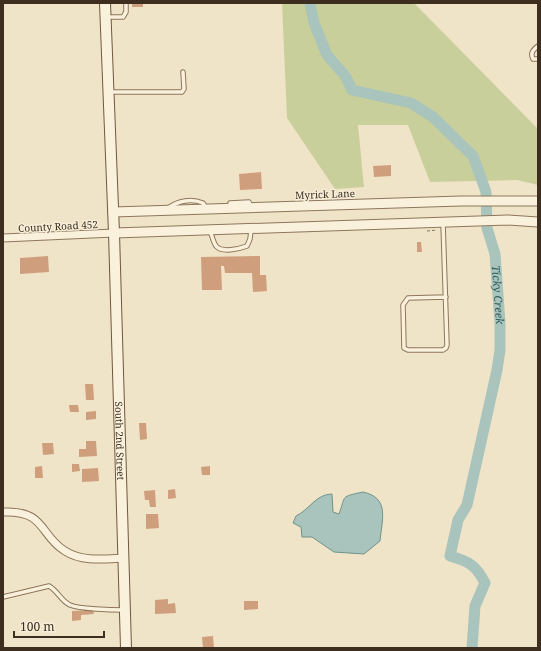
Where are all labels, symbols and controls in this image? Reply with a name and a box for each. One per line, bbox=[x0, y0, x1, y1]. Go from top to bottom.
street label: Myrick Lane bbox=[295, 186, 355, 202]
street label: County Road 452 bbox=[18, 217, 98, 235]
water label: Ticky Creek bbox=[489, 265, 508, 326]
street label: South 2nd Street bbox=[112, 401, 128, 481]
scale bar bbox=[14, 613, 104, 639]
text: 100 m bbox=[20, 618, 55, 635]

